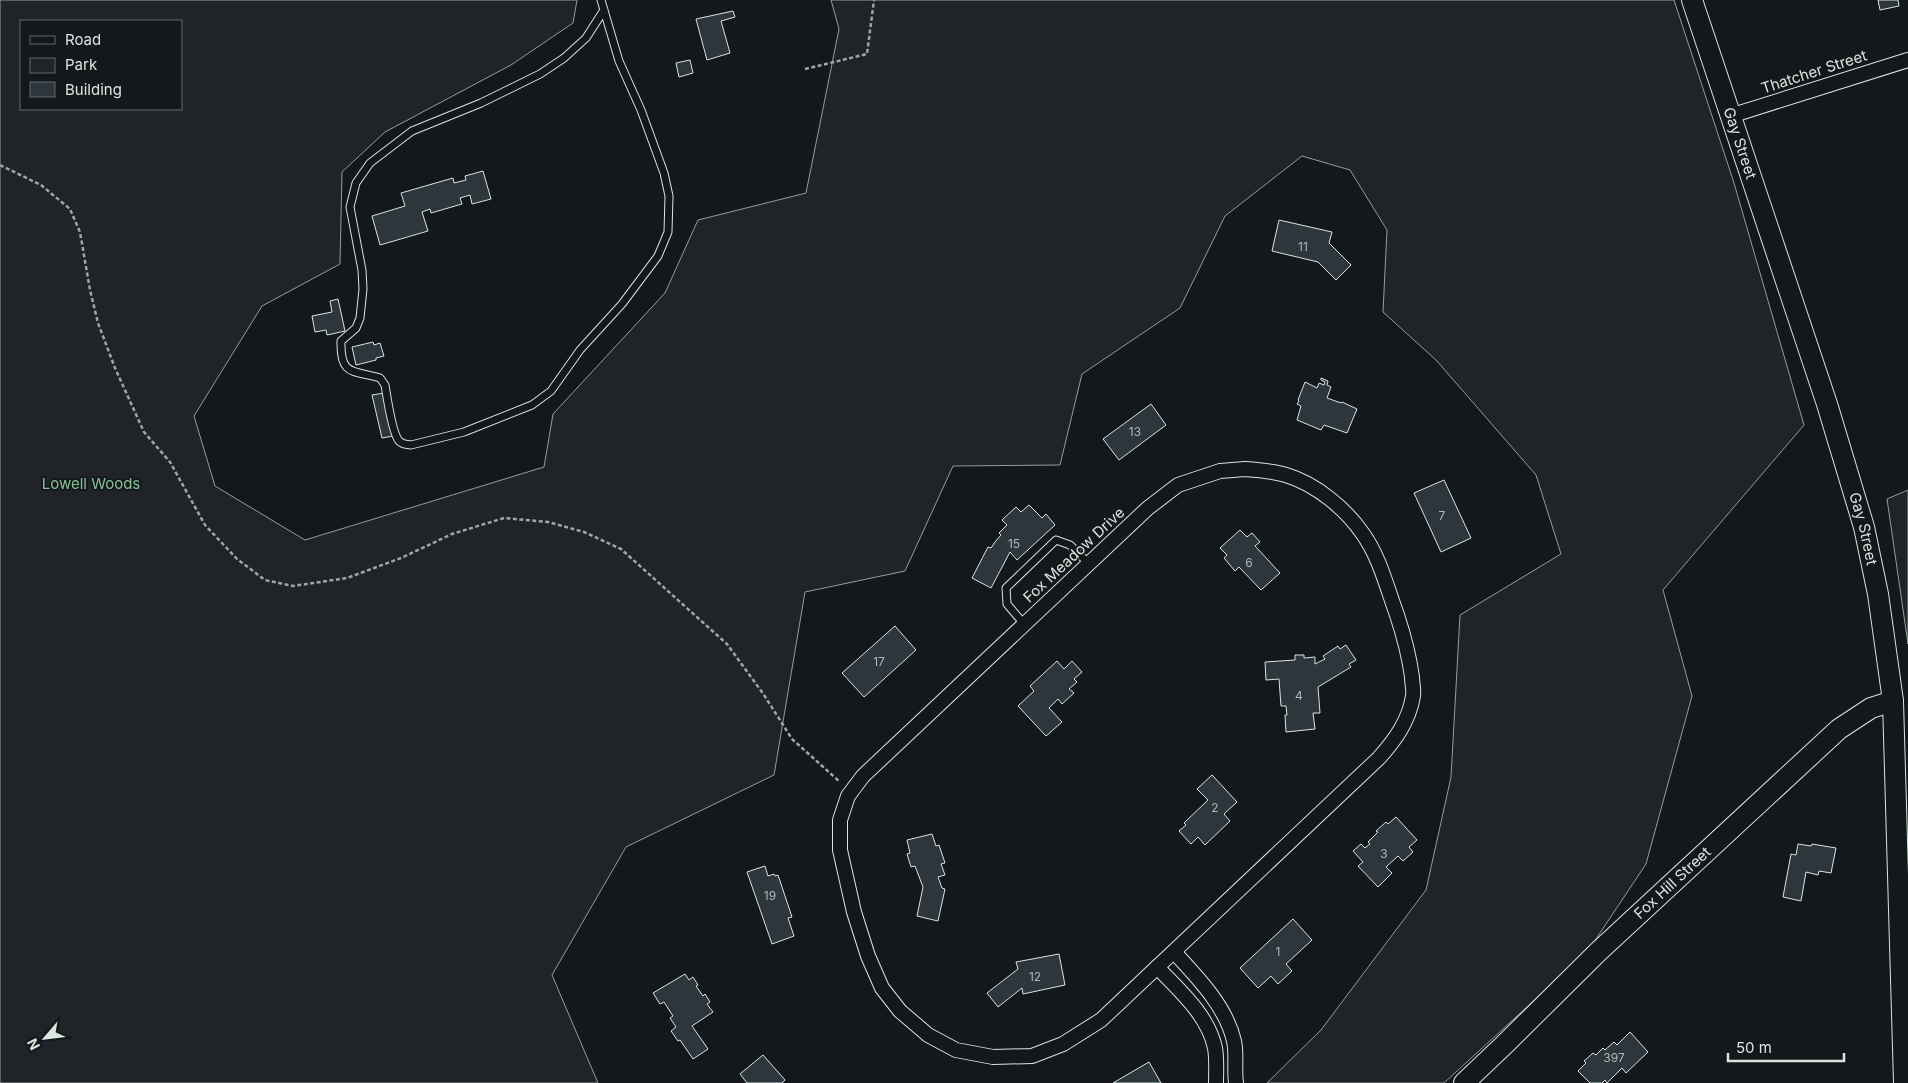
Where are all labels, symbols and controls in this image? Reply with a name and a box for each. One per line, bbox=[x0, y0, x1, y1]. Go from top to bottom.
legend bbox=[20, 20, 182, 110]
text: Road bbox=[65, 30, 101, 49]
street label: Thatcher Street bbox=[1759, 45, 1869, 98]
text: Park bbox=[65, 55, 98, 74]
text: Building bbox=[65, 80, 122, 99]
street label: Gay Street bbox=[1720, 105, 1761, 181]
house number: 11 bbox=[1298, 239, 1308, 254]
house number: 13 bbox=[1129, 424, 1141, 439]
park label: Lowell Woods bbox=[42, 474, 140, 493]
street label: Gay Street bbox=[1845, 490, 1882, 567]
street label: Fox Meadow Drive bbox=[1019, 503, 1128, 607]
house number: 7 bbox=[1439, 508, 1446, 523]
house number: 15 bbox=[1008, 536, 1020, 551]
house number: 6 bbox=[1245, 555, 1253, 570]
house number: 17 bbox=[873, 654, 885, 669]
house number: 4 bbox=[1295, 688, 1303, 703]
house number: 2 bbox=[1211, 800, 1219, 815]
street label: Fox Hill Street bbox=[1630, 842, 1715, 923]
house number: 3 bbox=[1380, 846, 1388, 861]
house number: 19 bbox=[764, 888, 776, 903]
house number: 1 bbox=[1276, 944, 1280, 959]
house number: 12 bbox=[1029, 969, 1041, 984]
north arrow bbox=[20, 1013, 70, 1063]
scale bar bbox=[1728, 1030, 1844, 1062]
text: N bbox=[23, 1036, 43, 1053]
text: 50 m bbox=[1736, 1038, 1772, 1057]
house number: 397 bbox=[1603, 1050, 1625, 1065]

